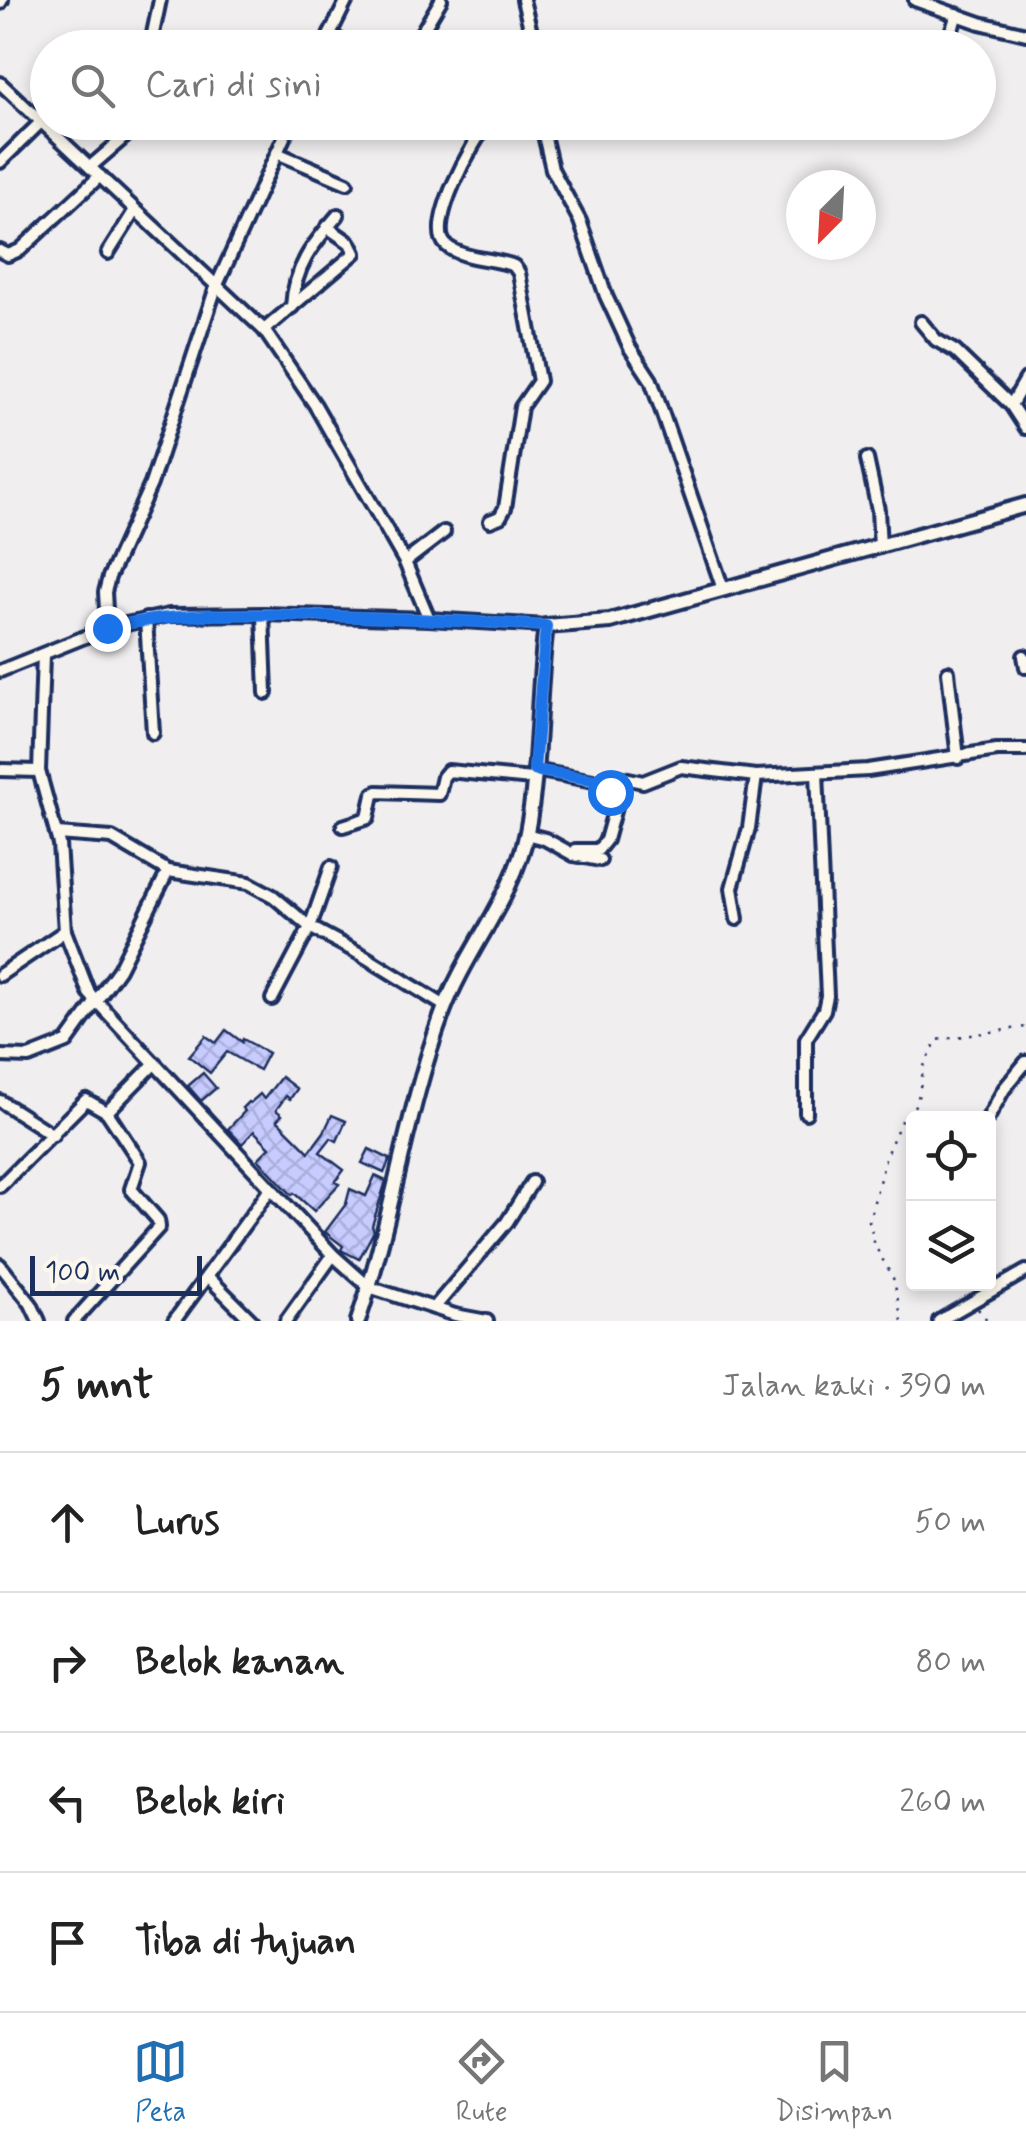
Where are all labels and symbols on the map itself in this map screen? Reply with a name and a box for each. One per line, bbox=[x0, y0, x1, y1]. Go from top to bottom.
north arrow bbox=[786, 170, 876, 260]
route end bbox=[85, 606, 131, 652]
route start bbox=[588, 770, 634, 816]
scale bar bbox=[30, 1251, 202, 1296]

